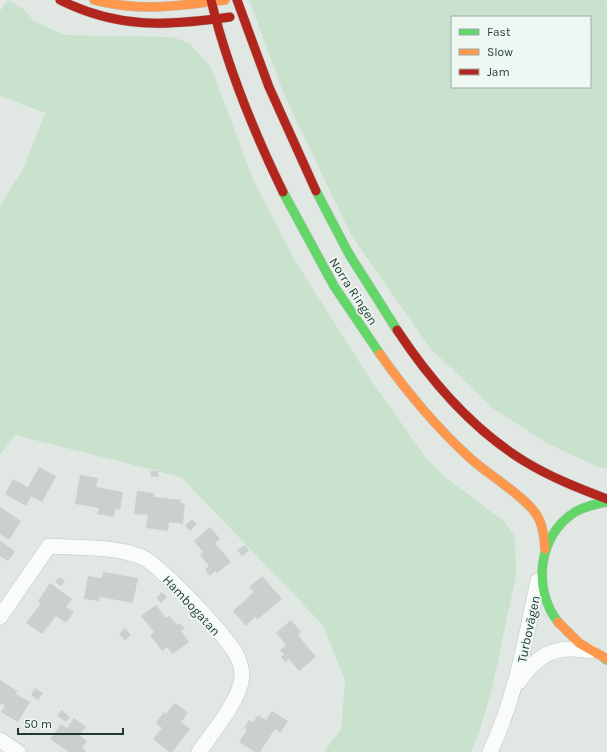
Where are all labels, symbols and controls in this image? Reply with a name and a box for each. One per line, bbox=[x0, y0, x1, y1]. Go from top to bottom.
legend bbox=[451, 16, 591, 88]
text: Fast bbox=[487, 25, 511, 39]
text: Slow bbox=[487, 45, 513, 59]
text: Jam bbox=[487, 65, 510, 79]
street label: Norra Ringen bbox=[326, 255, 381, 328]
street label: Hambogatan bbox=[160, 572, 223, 639]
street label: Turbovägen bbox=[514, 594, 543, 664]
scale bar bbox=[18, 710, 123, 736]
text: 50 m bbox=[24, 717, 52, 731]

